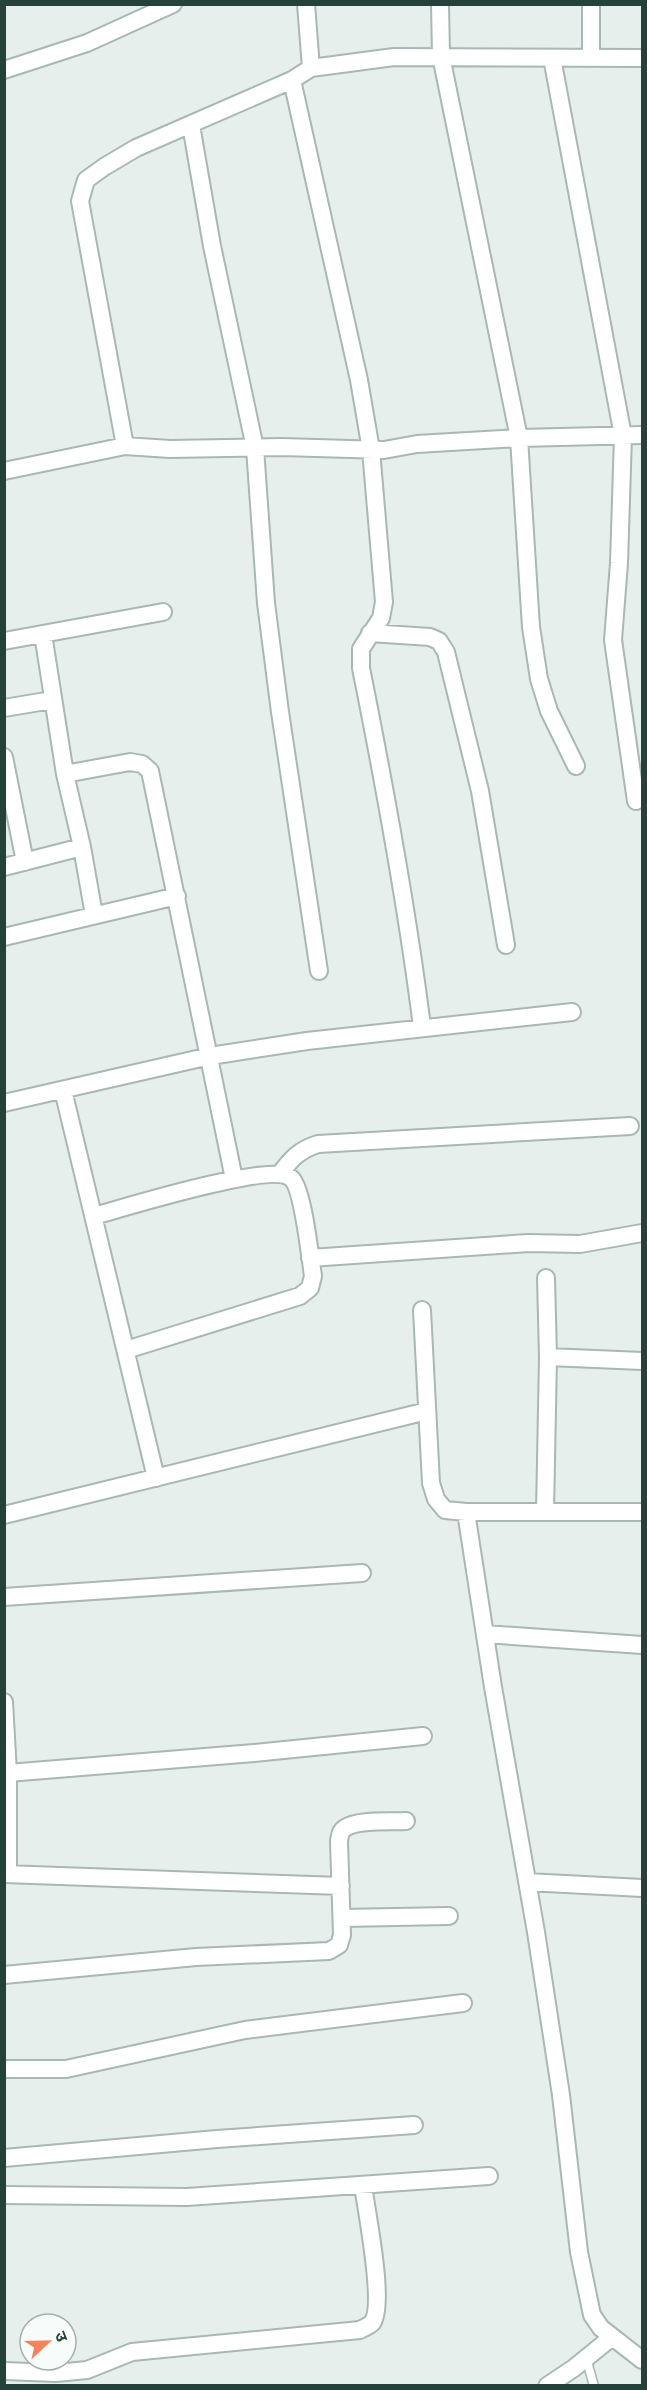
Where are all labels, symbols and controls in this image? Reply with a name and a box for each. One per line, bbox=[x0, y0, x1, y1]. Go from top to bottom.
north arrow bbox=[18, 2312, 78, 2372]
text: उ bbox=[51, 2328, 73, 2345]

